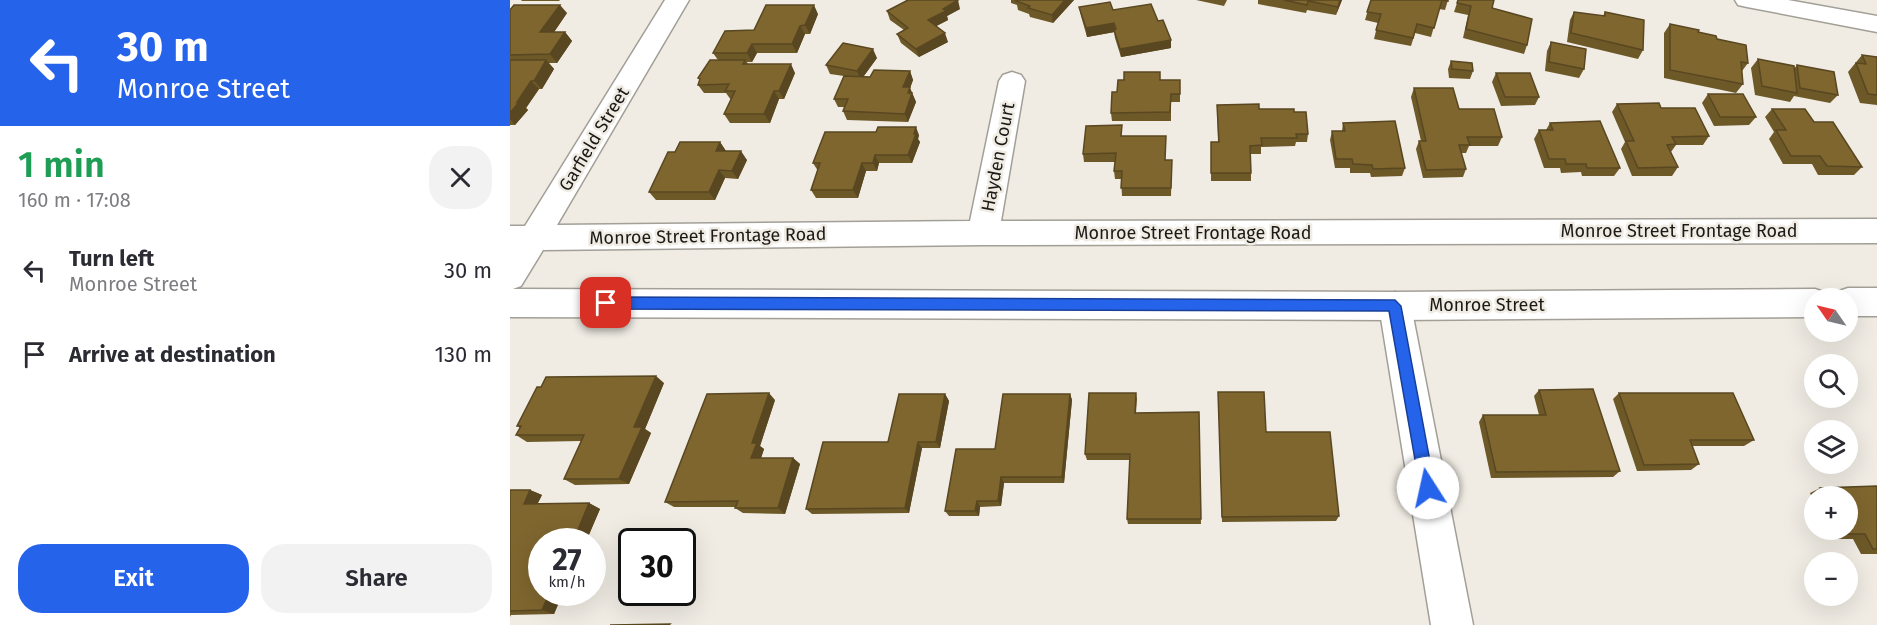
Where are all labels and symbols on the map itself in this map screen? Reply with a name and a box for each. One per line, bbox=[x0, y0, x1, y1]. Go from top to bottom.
street label: Garfield Street bbox=[554, 82, 634, 195]
street label: Hayden Court bbox=[977, 100, 1019, 213]
street label: Monroe Street Frontage Road bbox=[1561, 220, 1798, 242]
street label: Monroe Street Frontage Road bbox=[1075, 222, 1312, 244]
street label: Monroe Street Frontage Road bbox=[589, 223, 827, 249]
pin bbox=[580, 277, 631, 328]
north arrow bbox=[1804, 288, 1858, 342]
street label: Monroe Street bbox=[1429, 294, 1545, 316]
position arrow bbox=[1396, 456, 1460, 520]
speed limit sign: 30 bbox=[618, 528, 696, 606]

